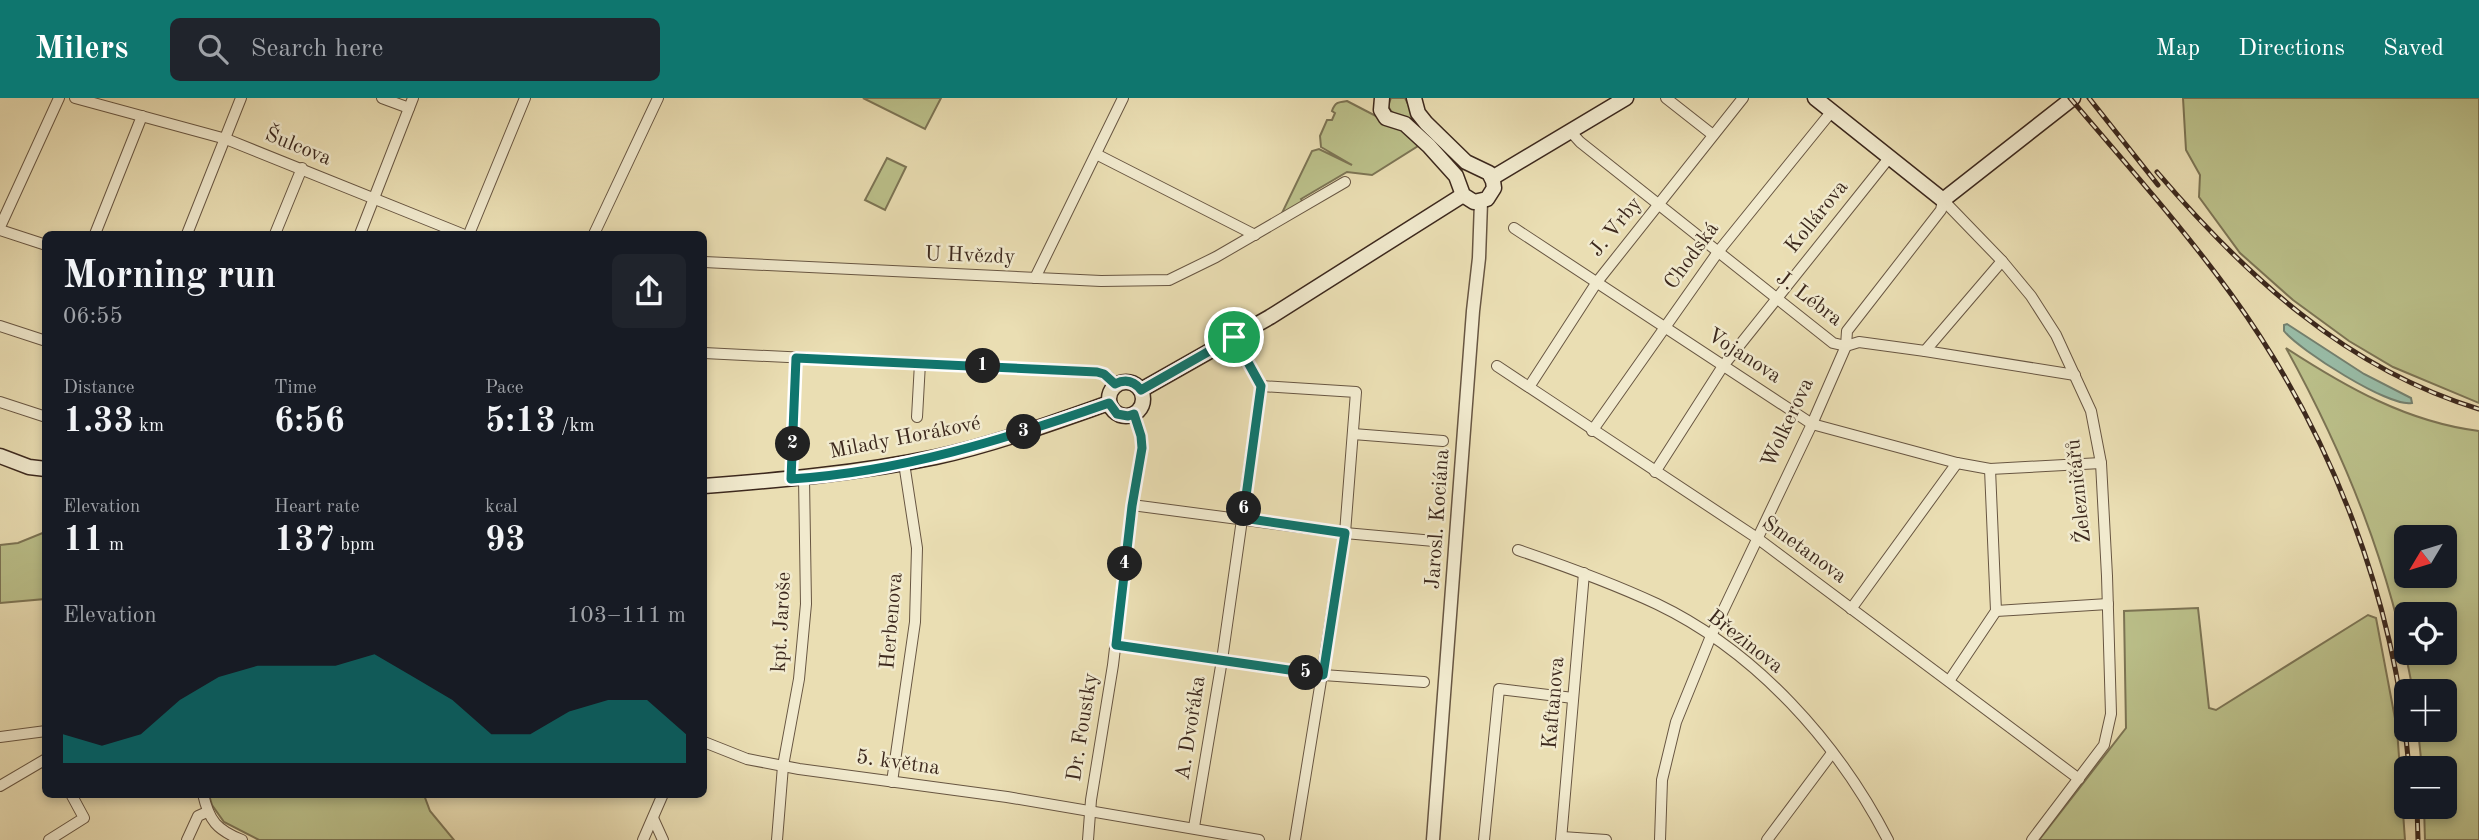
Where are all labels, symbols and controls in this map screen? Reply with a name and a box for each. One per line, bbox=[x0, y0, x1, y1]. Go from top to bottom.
search box bbox=[170, 18, 660, 81]
icon: search bbox=[194, 30, 232, 68]
text: Milers bbox=[35, 33, 128, 66]
text: Search here bbox=[250, 36, 383, 62]
text: Map bbox=[2156, 37, 2200, 61]
text: Directions bbox=[2238, 37, 2345, 61]
text: Saved bbox=[2383, 37, 2444, 61]
street label: Šulcova bbox=[262, 121, 336, 170]
street label: Kollárova bbox=[1781, 177, 1853, 257]
street label: J. Vrby bbox=[1586, 193, 1646, 261]
street label: Chodská bbox=[1661, 219, 1723, 293]
street label: U Hvězdy bbox=[924, 244, 1016, 268]
button: share bbox=[612, 254, 686, 328]
text: Morning run bbox=[63, 258, 276, 296]
street label: J. Lébra bbox=[1772, 268, 1846, 330]
text: 06:55 bbox=[63, 305, 123, 328]
pin bbox=[1204, 307, 1264, 367]
icon: arrive bbox=[1215, 318, 1253, 356]
street label: Vojanova bbox=[1703, 324, 1785, 388]
pin: 1 bbox=[965, 348, 1000, 384]
text: 1 bbox=[977, 356, 988, 375]
street label: Wolkerova bbox=[1758, 375, 1818, 471]
text: Distance bbox=[63, 379, 135, 398]
text: Time bbox=[274, 379, 317, 398]
text: Pace bbox=[485, 379, 524, 398]
text: 1.33 bbox=[63, 404, 134, 439]
text: 6:56 bbox=[274, 404, 345, 439]
text: 5:13 bbox=[485, 404, 556, 439]
street label: Milady Horákové bbox=[828, 413, 982, 463]
pin: 3 bbox=[1006, 414, 1042, 450]
text: km bbox=[134, 417, 164, 436]
text: /km bbox=[556, 417, 595, 436]
text: 3 bbox=[1018, 422, 1029, 441]
pin: 2 bbox=[776, 426, 810, 462]
text: 2 bbox=[787, 434, 798, 453]
street label: Železničářů bbox=[2059, 438, 2095, 544]
street label: Jarosl. Kociána bbox=[1423, 448, 1453, 590]
pin: 6 bbox=[1226, 492, 1262, 526]
text: Elevation bbox=[63, 498, 140, 517]
text: Heart rate bbox=[274, 498, 359, 517]
text: kcal bbox=[485, 498, 518, 517]
text: 6 bbox=[1238, 499, 1249, 518]
street label: Smetanova bbox=[1758, 512, 1850, 588]
text: 11 bbox=[63, 523, 104, 558]
text: 137 bbox=[274, 523, 335, 558]
text: 93 bbox=[485, 523, 526, 558]
north arrow bbox=[2394, 525, 2457, 588]
map controls bbox=[2394, 525, 2457, 819]
text: m bbox=[104, 536, 124, 555]
text: bpm bbox=[335, 536, 375, 555]
pin: 4 bbox=[1108, 546, 1142, 582]
text: 4 bbox=[1119, 554, 1130, 573]
street label: kpt. Jaroše bbox=[769, 571, 795, 673]
street label: Herbenova bbox=[877, 572, 907, 670]
button: locate bbox=[2394, 602, 2457, 665]
text: Elevation bbox=[63, 604, 157, 627]
text: 103–111 m bbox=[567, 604, 686, 627]
street label: Březinova bbox=[1703, 606, 1787, 678]
pin: 5 bbox=[1288, 656, 1324, 690]
street label: Kaftanova bbox=[1540, 656, 1568, 750]
text: 5 bbox=[1300, 663, 1311, 682]
street label: Dr. Foustky bbox=[1064, 671, 1102, 783]
street label: A. Dvořáka bbox=[1172, 675, 1210, 781]
button: + bbox=[2394, 679, 2457, 742]
street label: 5. května bbox=[855, 747, 941, 779]
button: − bbox=[2394, 756, 2457, 819]

